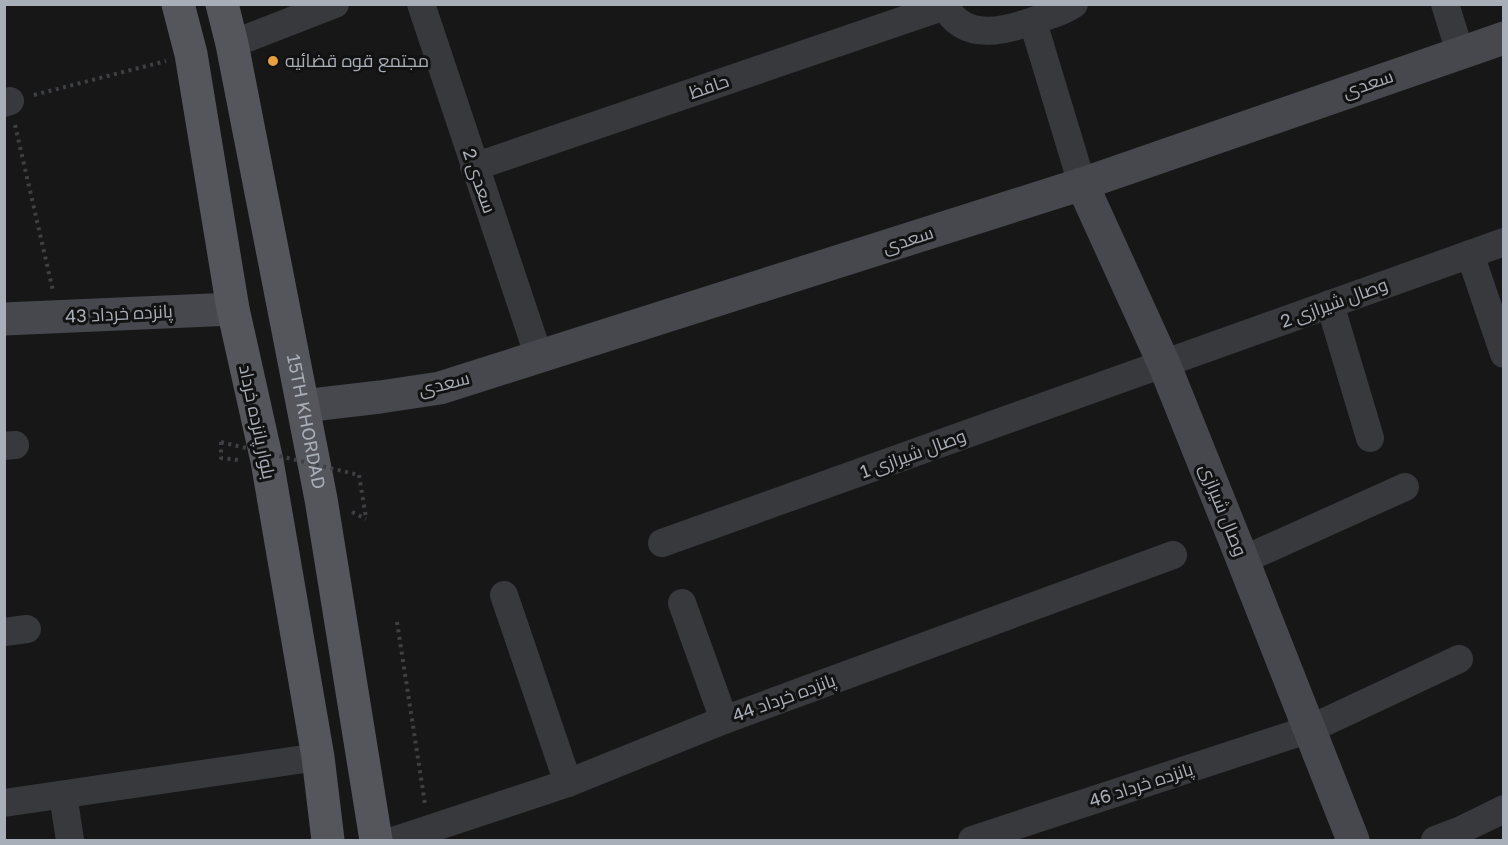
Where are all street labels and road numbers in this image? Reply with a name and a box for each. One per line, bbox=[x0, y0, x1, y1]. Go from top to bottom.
street label: سعدی bbox=[1339, 64, 1396, 103]
street label: حافظ bbox=[686, 69, 731, 103]
street label: سعدی 2 bbox=[458, 145, 501, 216]
street label: سعدی bbox=[880, 221, 936, 259]
street label: وصال شیرازی 2 bbox=[1277, 272, 1391, 333]
street label: پانزده خرداد 43 bbox=[65, 299, 174, 329]
street label: 15TH KHORDAD bbox=[283, 352, 331, 491]
street label: بلوار پانزده خرداد bbox=[233, 363, 281, 481]
street label: سعدی bbox=[416, 366, 472, 401]
street label: وصال شیرازی 1 bbox=[857, 424, 969, 483]
street label: وصال شیرازی bbox=[1195, 460, 1252, 559]
street label: پانزده خرداد 44 bbox=[729, 668, 839, 728]
street label: پانزده خرداد 46 bbox=[1086, 757, 1196, 813]

